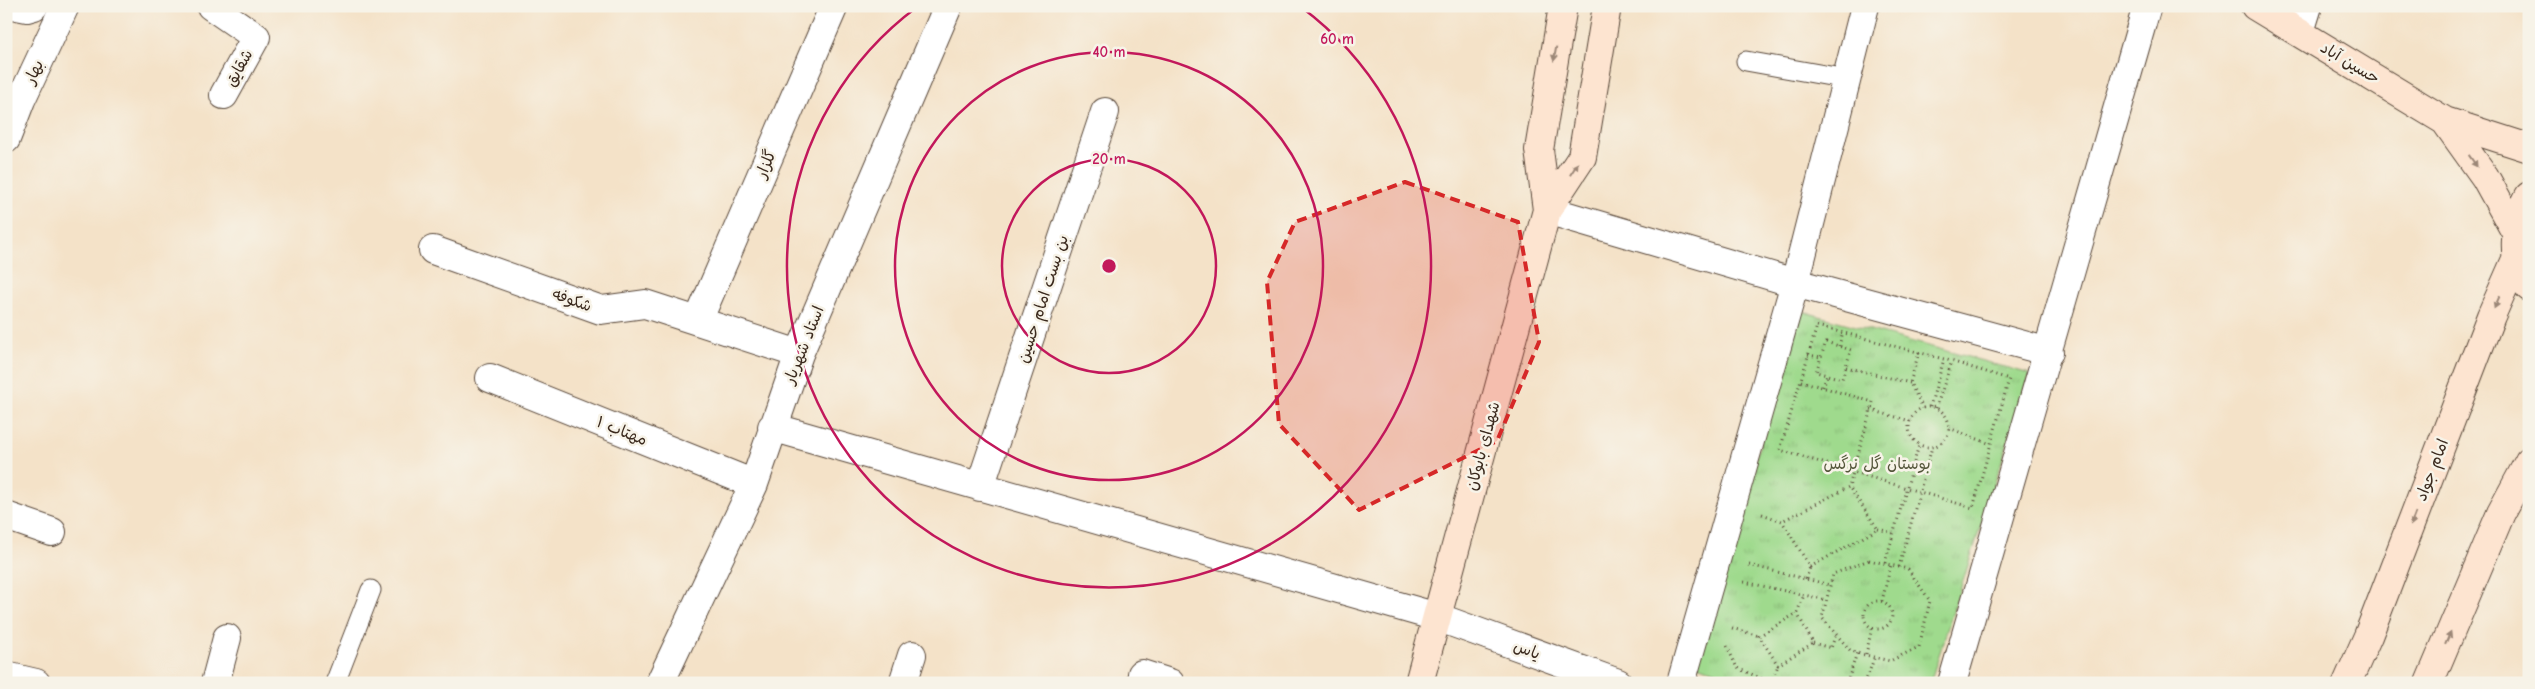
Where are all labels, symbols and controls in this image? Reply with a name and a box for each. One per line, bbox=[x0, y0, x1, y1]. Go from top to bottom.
text: 60 m bbox=[1320, 30, 1354, 48]
street label: حسین آباد bbox=[2317, 38, 2383, 88]
text: 40 m bbox=[1093, 43, 1126, 61]
street label: شقایق bbox=[222, 46, 256, 90]
one-way arrow bbox=[1551, 47, 1559, 63]
street label: بهار bbox=[20, 57, 47, 89]
street label: گلزار bbox=[750, 147, 780, 183]
text: 20 m bbox=[1092, 150, 1126, 168]
one-way arrow bbox=[2468, 154, 2478, 167]
one-way arrow bbox=[1569, 162, 1579, 175]
street label: بن بست امام حسین bbox=[1014, 233, 1075, 366]
centre of rings bbox=[1100, 257, 1118, 275]
street label: شکوفه bbox=[550, 285, 594, 316]
one-way arrow bbox=[2493, 295, 2501, 309]
street label: استاد شهریار bbox=[779, 303, 828, 388]
street label: شهدای بابوکان bbox=[1462, 400, 1504, 493]
street label: مهتاب ۱ bbox=[594, 413, 650, 449]
street label: امام جواد bbox=[2412, 436, 2455, 505]
park label: بوستان گل نرگس bbox=[1823, 454, 1931, 474]
one-way arrow bbox=[2409, 511, 2416, 526]
one-way arrow bbox=[2444, 630, 2452, 645]
street label: یاس bbox=[1511, 637, 1543, 663]

